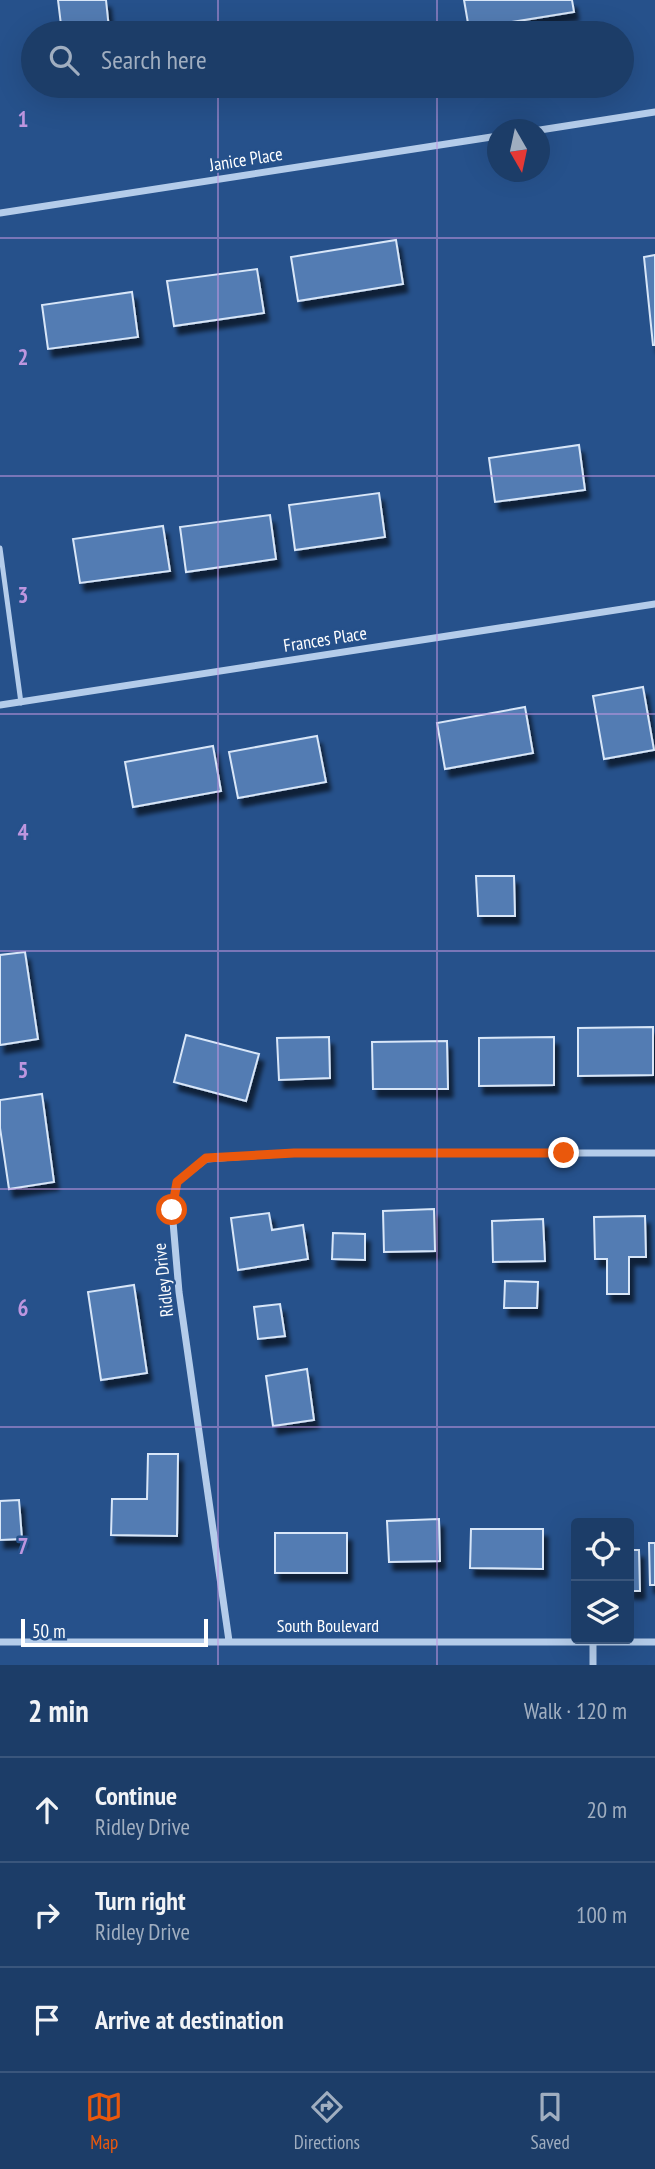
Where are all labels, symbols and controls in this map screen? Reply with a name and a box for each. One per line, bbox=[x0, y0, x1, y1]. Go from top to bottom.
search box bbox=[21, 21, 634, 98]
icon: search bbox=[45, 41, 83, 79]
text: Search here bbox=[101, 43, 207, 76]
text: 1 bbox=[18, 104, 29, 133]
north arrow bbox=[487, 119, 550, 182]
street label: Janice Place bbox=[207, 142, 284, 176]
text: 2 bbox=[18, 342, 29, 371]
text: 3 bbox=[18, 580, 29, 609]
street label: Frances Place bbox=[282, 621, 368, 657]
text: 4 bbox=[18, 817, 29, 846]
text: 5 bbox=[18, 1055, 29, 1084]
route end bbox=[548, 1137, 579, 1168]
route start bbox=[156, 1194, 187, 1225]
street label: Ridley Drive bbox=[148, 1242, 178, 1318]
text: 6 bbox=[18, 1293, 29, 1322]
map controls bbox=[571, 1518, 634, 1644]
button: locate bbox=[571, 1518, 634, 1581]
text: 7 bbox=[18, 1531, 29, 1560]
button: layers bbox=[571, 1581, 634, 1644]
street label: South Boulevard bbox=[277, 1614, 379, 1637]
scale bar bbox=[21, 1616, 208, 1648]
text: 50 m bbox=[32, 1619, 66, 1643]
text: 2 min bbox=[28, 1691, 89, 1730]
text: Walk · 120 m bbox=[524, 1696, 627, 1725]
text: Continue bbox=[95, 1779, 177, 1812]
icon: ahead bbox=[28, 1791, 66, 1829]
text: 20 m bbox=[586, 1795, 627, 1824]
text: Ridley Drive bbox=[95, 1812, 190, 1841]
text: Turn right bbox=[95, 1884, 186, 1917]
icon: right bbox=[28, 1896, 66, 1934]
text: 100 m bbox=[576, 1900, 627, 1929]
text: Ridley Drive bbox=[95, 1917, 190, 1946]
icon: arrive bbox=[28, 2001, 66, 2039]
text: Arrive at destination bbox=[95, 2003, 284, 2036]
tab: Map bbox=[85, 2088, 123, 2154]
tab: Directions bbox=[294, 2088, 360, 2154]
tab: Saved bbox=[531, 2088, 570, 2154]

